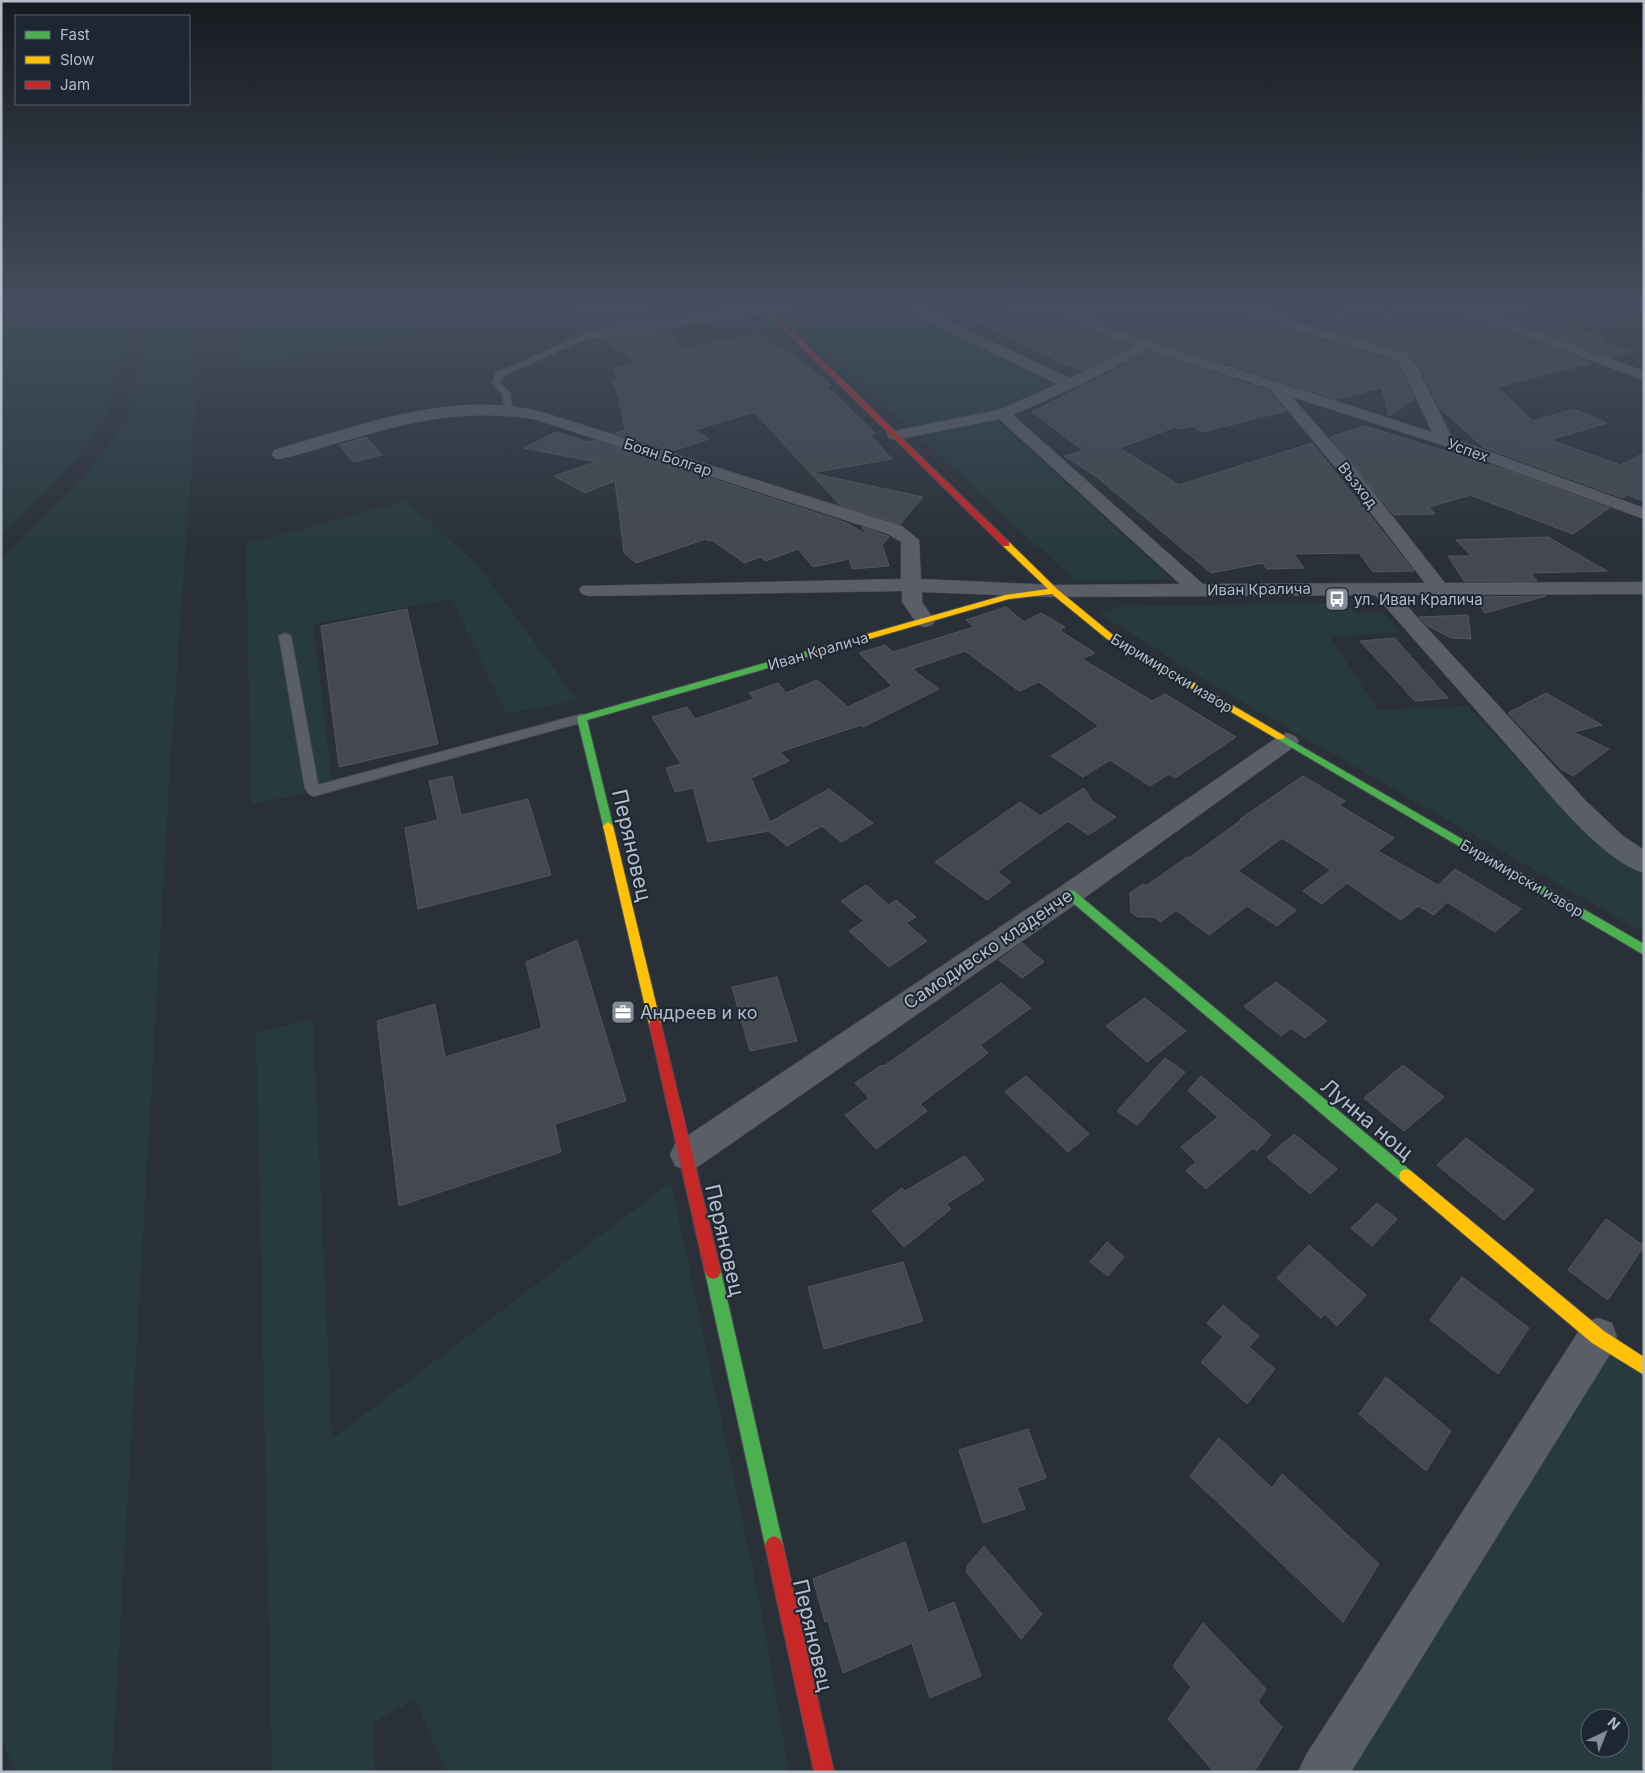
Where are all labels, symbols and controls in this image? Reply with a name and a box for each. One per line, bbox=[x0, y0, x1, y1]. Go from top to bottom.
legend bbox=[15, 15, 190, 105]
text: Fast bbox=[60, 25, 90, 44]
text: Slow bbox=[60, 50, 94, 69]
text: Jam bbox=[60, 75, 90, 94]
street label: Боян Болгар bbox=[622, 434, 714, 480]
street label: Успех bbox=[1445, 434, 1491, 466]
street label: Възход bbox=[1334, 458, 1382, 512]
street label: Иван Кралича bbox=[1207, 579, 1311, 599]
bus stop icon: ул. Иван Кралича bbox=[1324, 586, 1350, 612]
place label: ул. Иван Кралича bbox=[1354, 590, 1483, 609]
street label: Иван Кралича bbox=[766, 628, 870, 674]
street label: Биримирски извор bbox=[1108, 629, 1236, 717]
street label: Перяновец bbox=[607, 787, 657, 904]
street label: Биримирски извор bbox=[1457, 835, 1587, 921]
street label: Самодивско кладенче bbox=[900, 885, 1076, 1013]
office icon: Андреев и ко bbox=[610, 999, 636, 1025]
place label: Андреев и ко bbox=[640, 1002, 757, 1023]
street label: Лунна нощ bbox=[1316, 1073, 1419, 1165]
street label: Перяновец bbox=[700, 1182, 750, 1299]
street label: Перяновец bbox=[788, 1577, 838, 1694]
north arrow bbox=[1580, 1708, 1630, 1758]
text: N bbox=[1605, 1713, 1624, 1733]

